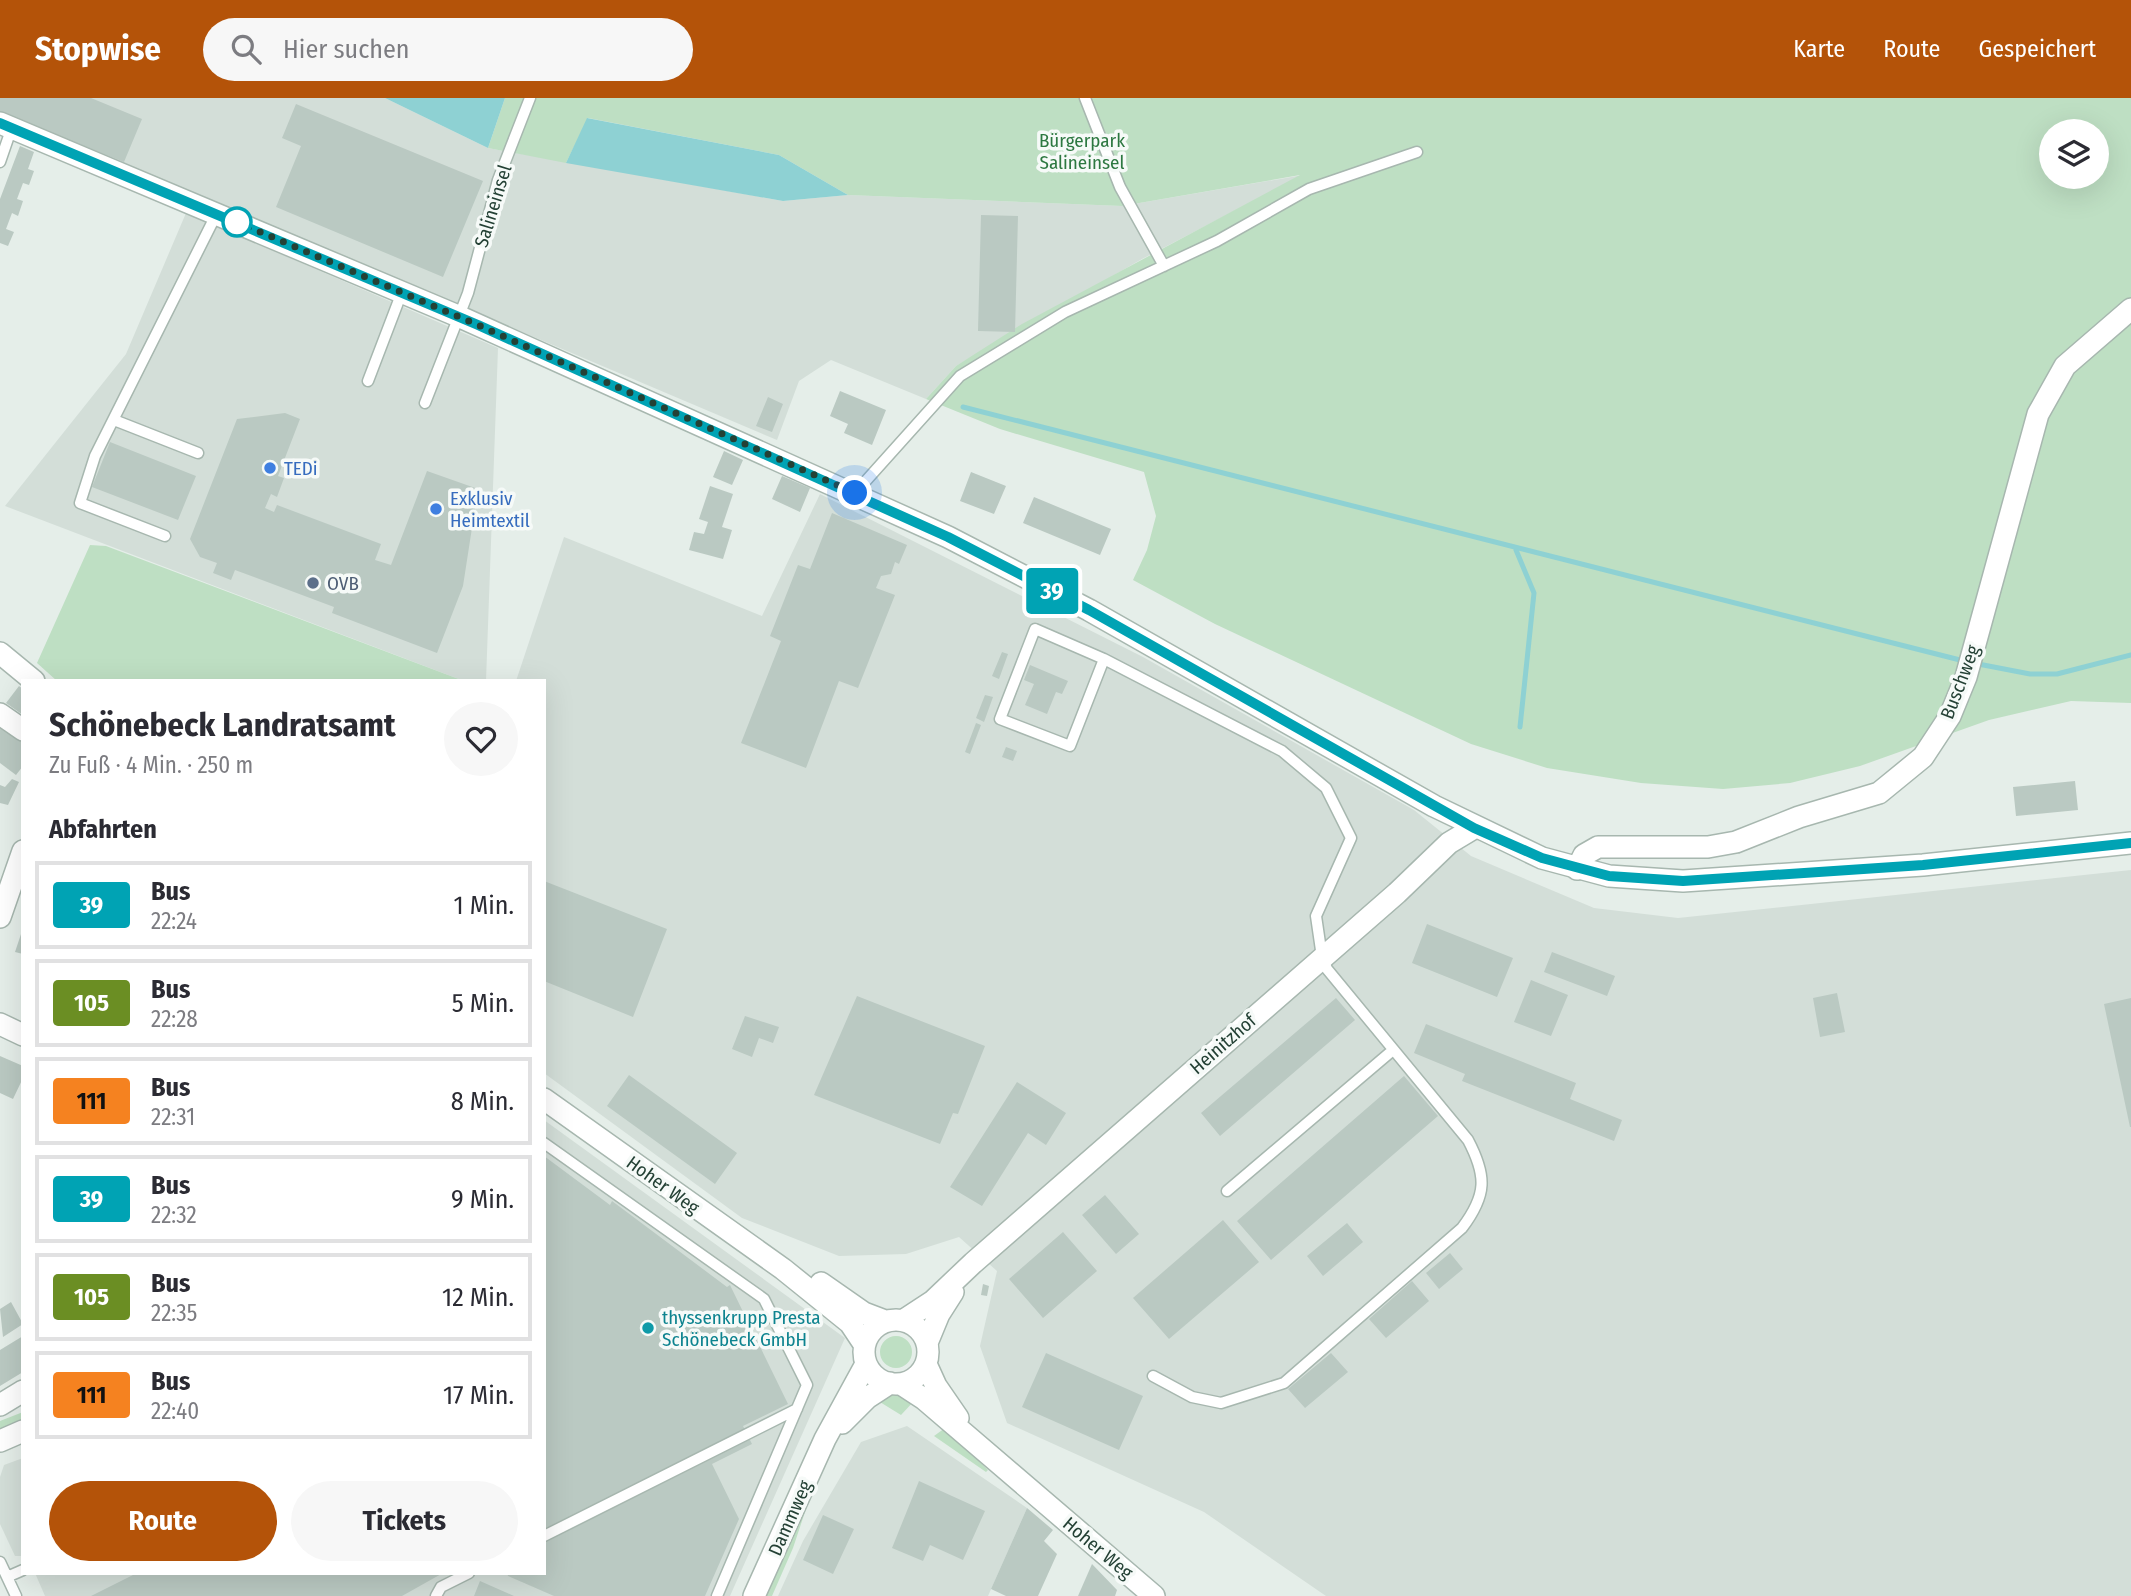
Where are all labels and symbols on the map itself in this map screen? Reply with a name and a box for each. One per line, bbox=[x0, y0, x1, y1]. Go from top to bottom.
park label: Bürgerpark Salineinsel bbox=[1039, 129, 1125, 174]
street label: Salineinsel bbox=[470, 162, 516, 250]
unlabelled marker bbox=[222, 207, 252, 237]
place label: TEDi bbox=[284, 457, 318, 480]
marker: TEDi bbox=[262, 460, 278, 476]
your location bbox=[837, 475, 872, 510]
place label: Exklusiv Heimtextil bbox=[450, 487, 530, 532]
marker: Exklusiv Heimtextil bbox=[428, 501, 444, 517]
line badge: 39 bbox=[1020, 568, 1084, 614]
place label: OVB bbox=[327, 572, 359, 595]
marker: OVB bbox=[305, 575, 321, 591]
street label: Buschweg bbox=[1935, 642, 1985, 722]
street label: Heinitzhof bbox=[1185, 1008, 1262, 1079]
street label: Hoher Weg bbox=[622, 1151, 704, 1219]
place label: thyssenkrupp Presta Schönebeck GmbH bbox=[662, 1306, 821, 1351]
marker: thyssenkrupp Presta Schönebeck GmbH bbox=[640, 1320, 656, 1336]
street label: Dammweg bbox=[763, 1477, 817, 1559]
street label: Hoher Weg bbox=[1058, 1512, 1138, 1584]

